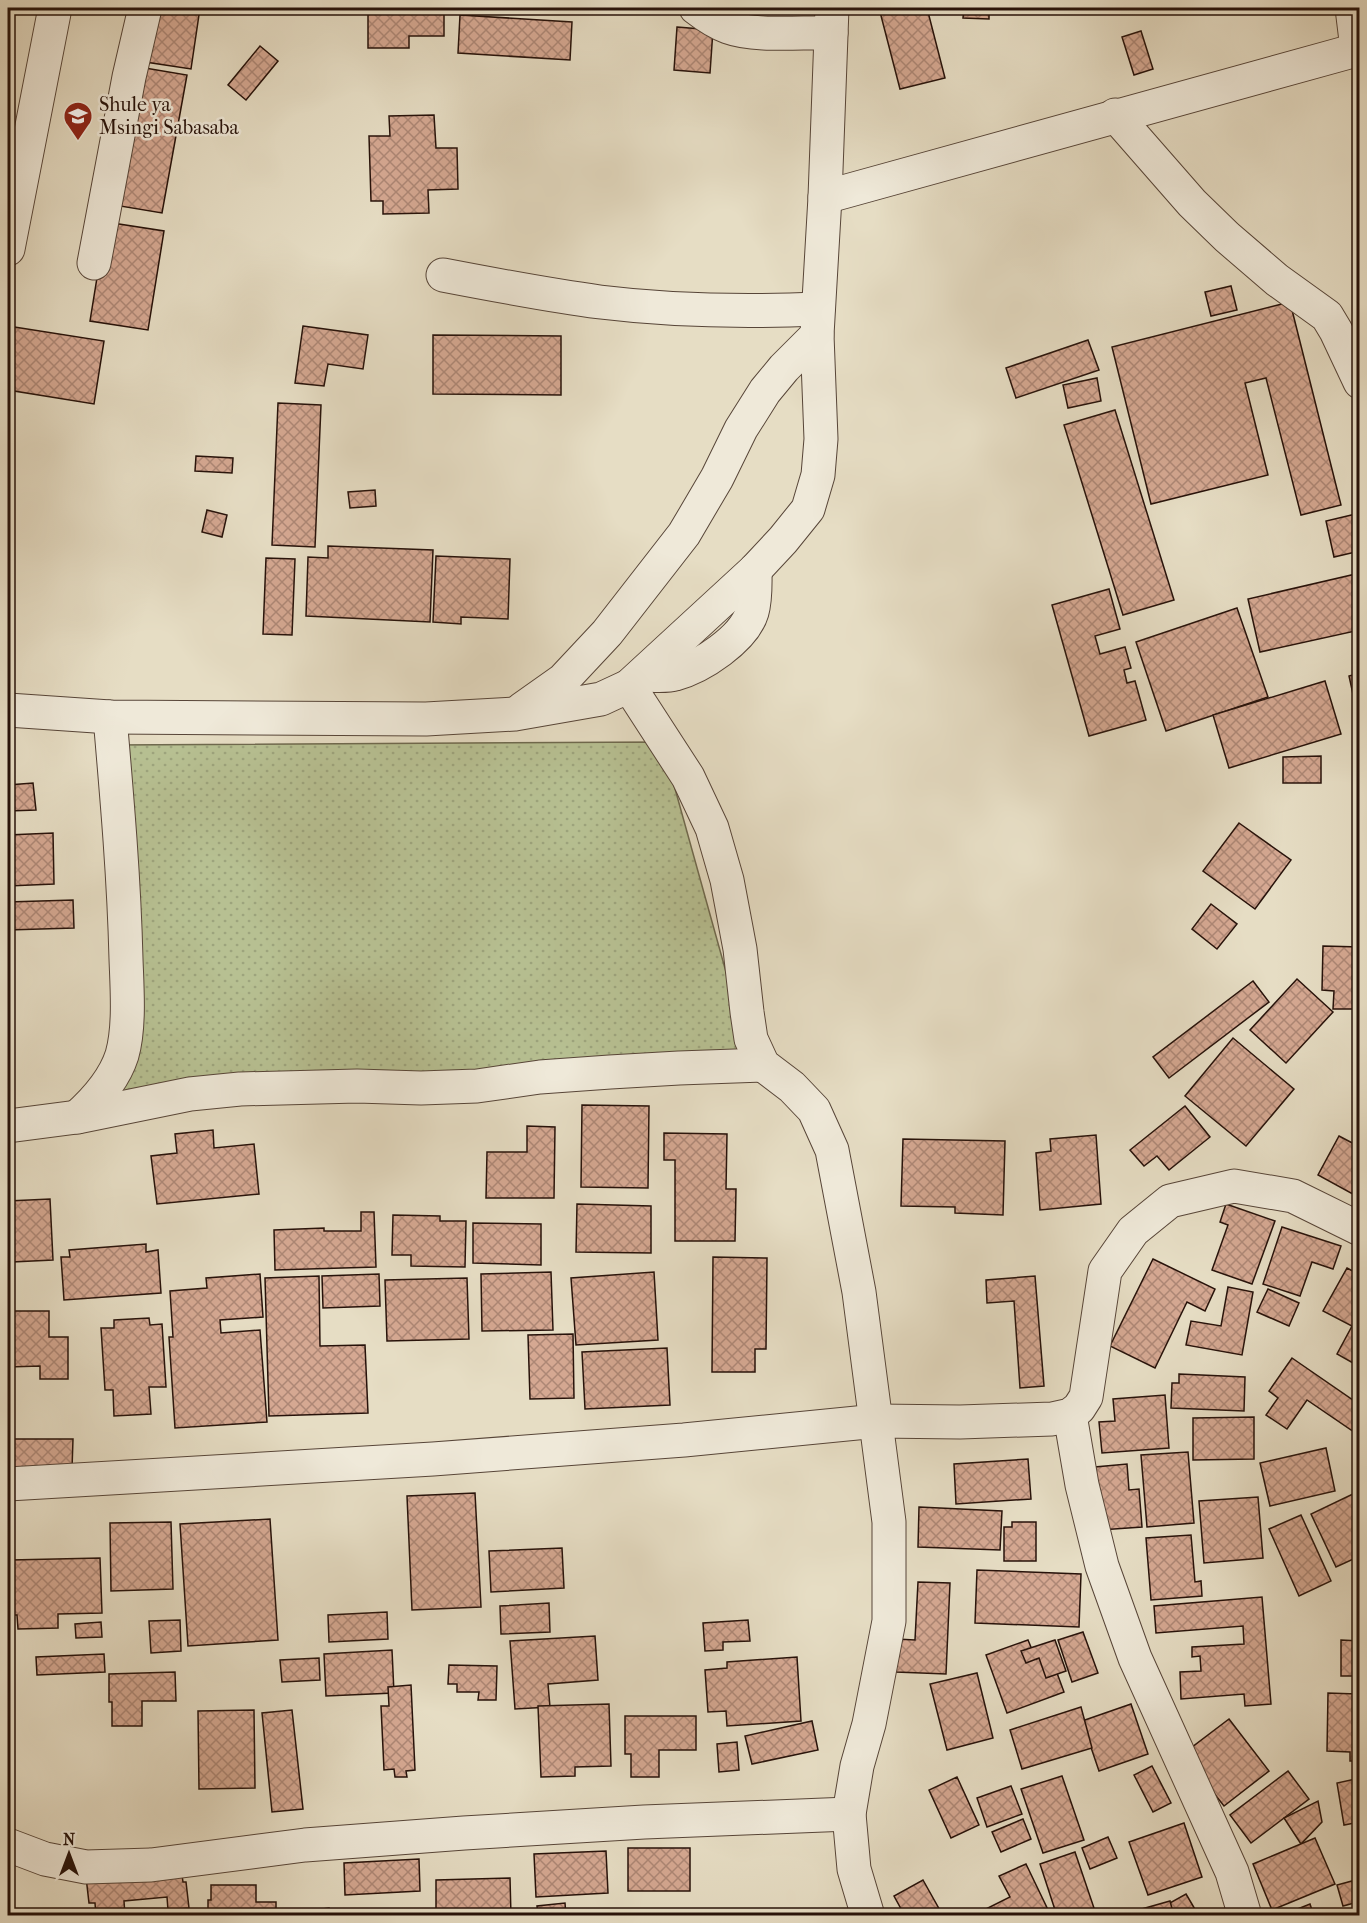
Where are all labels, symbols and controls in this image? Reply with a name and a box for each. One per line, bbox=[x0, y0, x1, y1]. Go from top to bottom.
place label: Shule ya Msingi Sabasaba bbox=[99, 93, 240, 139]
school or university icon: Shule ya Msingi Sabasaba bbox=[62, 100, 94, 142]
north arrow bbox=[39, 1824, 99, 1884]
text: N bbox=[63, 1830, 76, 1849]

